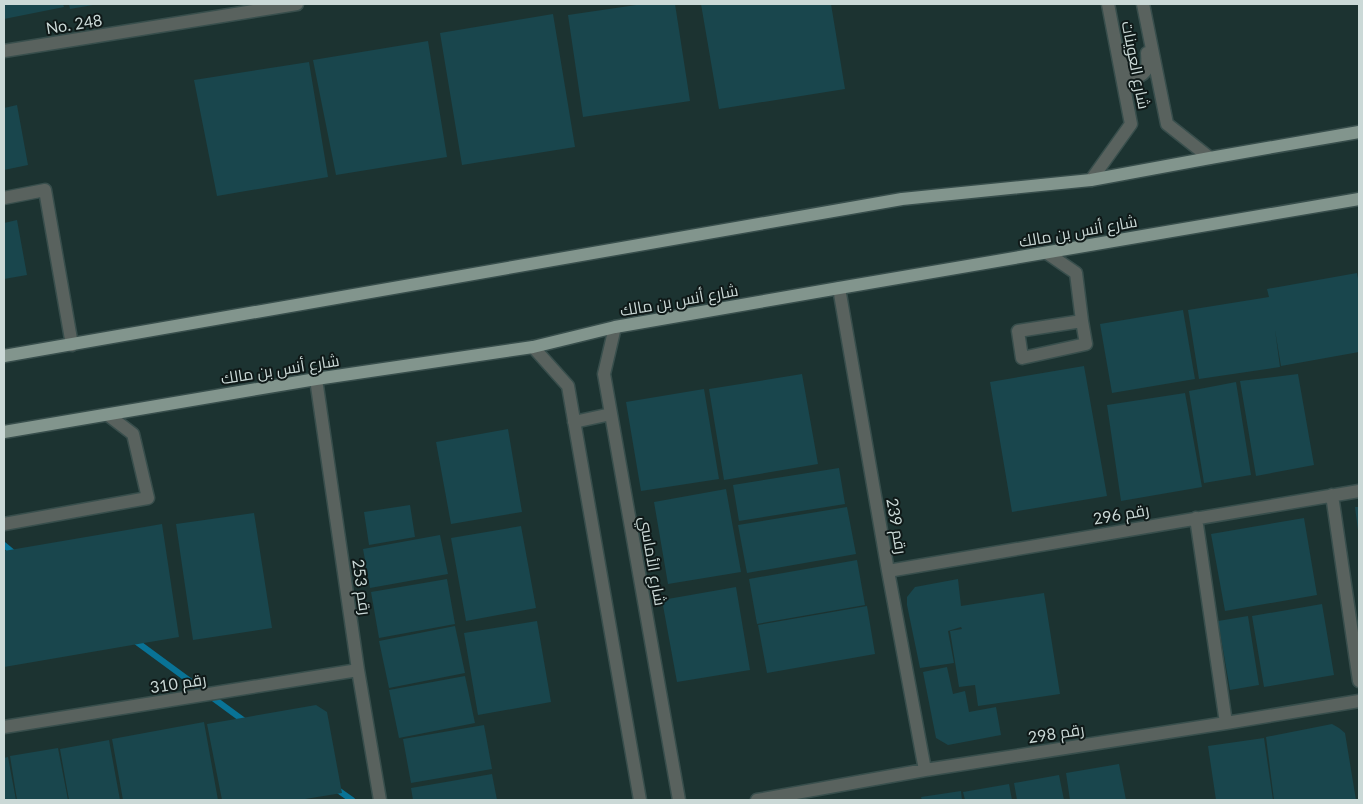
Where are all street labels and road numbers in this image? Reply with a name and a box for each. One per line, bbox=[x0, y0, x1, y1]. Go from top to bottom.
street label: No. 248 bbox=[44, 10, 103, 37]
street label: شارع العوينات bbox=[1116, 19, 1154, 111]
street label: شارع أنس بن مالك bbox=[1017, 211, 1139, 253]
street label: شارع أنس بن مالك bbox=[618, 280, 740, 322]
street label: شارع أنس بن مالك bbox=[219, 350, 341, 390]
street label: رقم 239 bbox=[880, 496, 912, 556]
street label: رقم 296 bbox=[1091, 499, 1151, 531]
street label: شارع الأماسي bbox=[632, 515, 671, 608]
street label: رقم 253 bbox=[346, 558, 376, 617]
street label: رقم 310 bbox=[149, 669, 208, 699]
street label: رقم 298 bbox=[1027, 719, 1086, 749]

